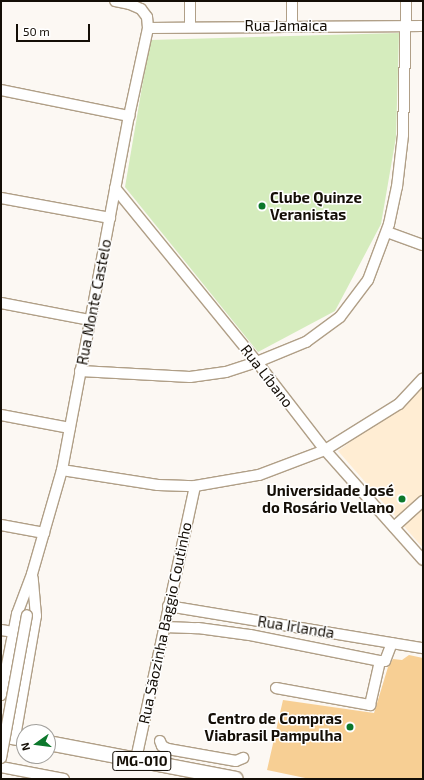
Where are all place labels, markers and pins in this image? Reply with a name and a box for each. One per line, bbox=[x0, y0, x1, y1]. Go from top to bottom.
place label: Clube Quinze Veranistas bbox=[270, 188, 362, 223]
marker: Clube Quinze Veranistas bbox=[257, 201, 267, 211]
place label: Universidade José do Rosário Vellano bbox=[262, 481, 394, 516]
marker: Universidade José do Rosário Vellano bbox=[397, 494, 407, 504]
place label: Centro de Compras Viabrasil Pampulha bbox=[204, 709, 342, 744]
marker: Centro de Compras Viabrasil Pampulha bbox=[345, 722, 355, 732]

